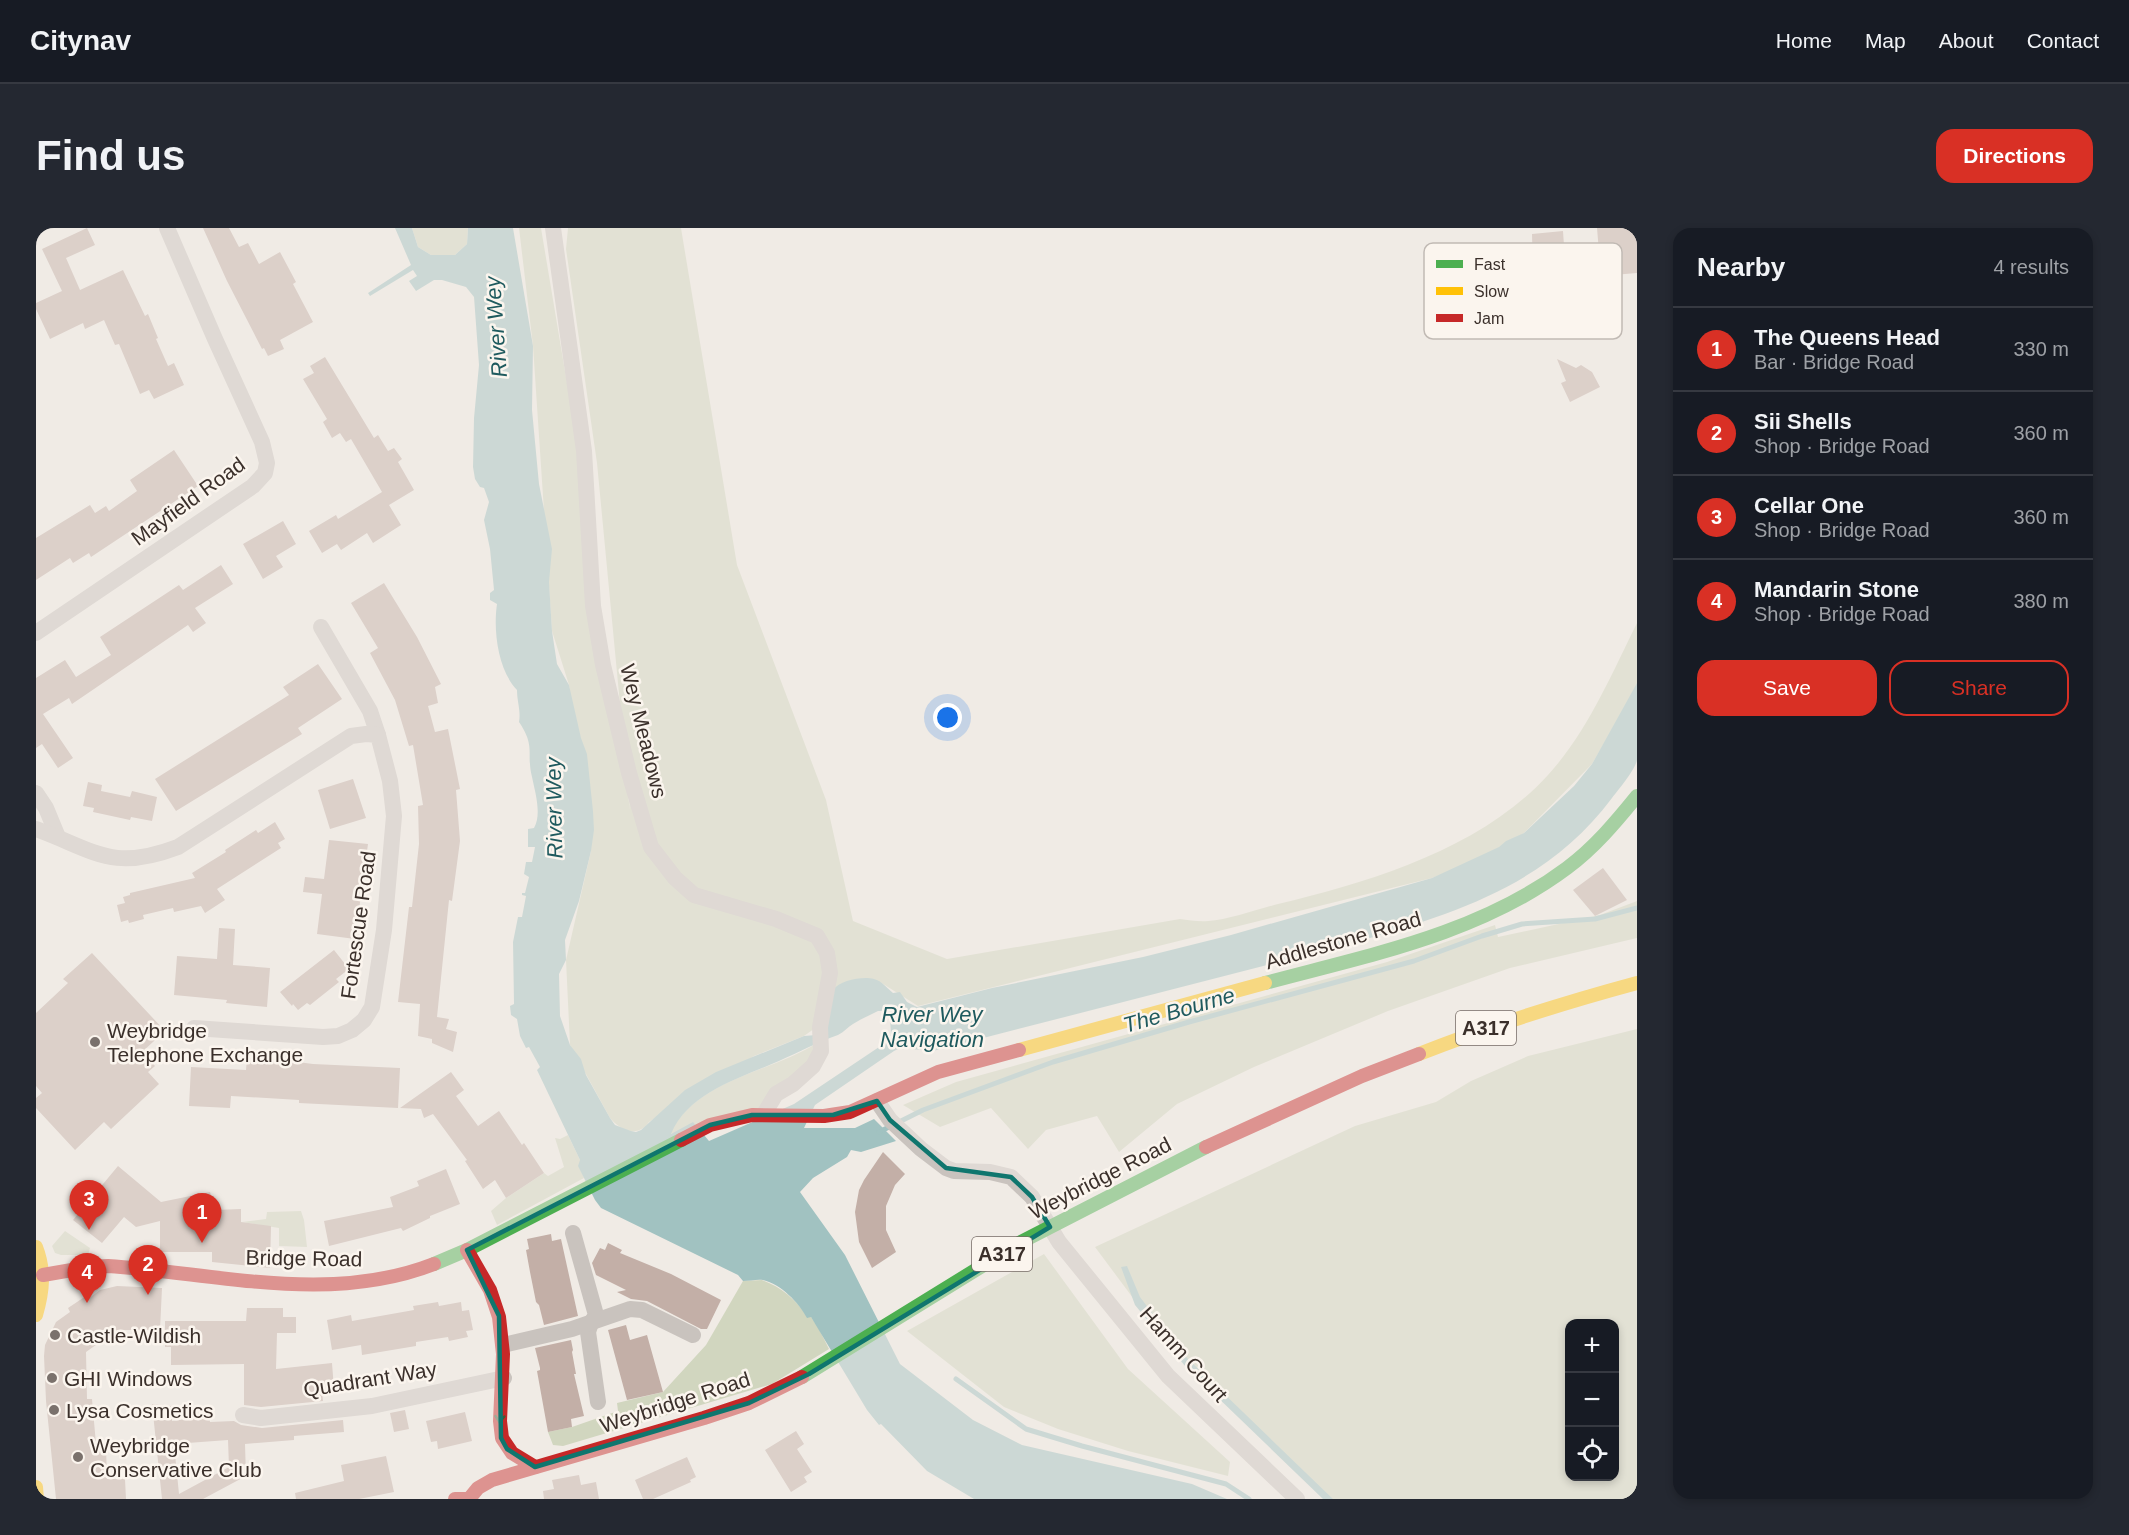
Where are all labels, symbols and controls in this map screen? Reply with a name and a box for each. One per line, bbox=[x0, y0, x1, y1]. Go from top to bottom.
text: Citynav bbox=[30, 25, 131, 56]
text: Home bbox=[1776, 29, 1832, 52]
text: Map bbox=[1865, 29, 1906, 52]
text: About bbox=[1939, 29, 1994, 52]
text: Contact bbox=[2027, 29, 2099, 52]
button: Directions bbox=[1936, 129, 2093, 183]
text: Find us bbox=[36, 132, 185, 179]
legend bbox=[1424, 243, 1622, 339]
text: Nearby bbox=[1697, 252, 1785, 282]
text: Fast bbox=[1474, 256, 1506, 273]
text: 4 results bbox=[1993, 256, 2069, 278]
water label: River Wey bbox=[480, 274, 512, 378]
text: Slow bbox=[1474, 283, 1509, 300]
text: Jam bbox=[1474, 310, 1504, 327]
text: The Queens Head bbox=[1754, 325, 1940, 350]
text: 1 bbox=[1711, 338, 1722, 360]
text: 330 m bbox=[2013, 338, 2069, 360]
text: Bar · Bridge Road bbox=[1754, 351, 1914, 373]
text: Sii Shells bbox=[1754, 409, 1852, 434]
text: 2 bbox=[1711, 422, 1722, 444]
text: 360 m bbox=[2013, 422, 2069, 444]
text: Shop · Bridge Road bbox=[1754, 435, 1930, 457]
street label: Mayfield Road bbox=[127, 452, 249, 550]
text: Cellar One bbox=[1754, 493, 1864, 518]
text: 3 bbox=[1711, 506, 1722, 528]
text: 360 m bbox=[2013, 506, 2069, 528]
text: Shop · Bridge Road bbox=[1754, 519, 1930, 541]
text: Mandarin Stone bbox=[1754, 577, 1919, 602]
text: 4 bbox=[1711, 590, 1722, 612]
text: 380 m bbox=[2013, 590, 2069, 612]
text: Shop · Bridge Road bbox=[1754, 603, 1930, 625]
button: Save bbox=[1697, 660, 1877, 716]
button: Share bbox=[1889, 660, 2069, 716]
street label: Wey Meadows bbox=[616, 662, 672, 800]
your location bbox=[933, 703, 962, 732]
water label: River Wey bbox=[541, 755, 567, 859]
street label: Fortescue Road bbox=[336, 849, 380, 1001]
street label: Addlestone Road bbox=[1262, 907, 1424, 973]
water label: The Bourne bbox=[1120, 982, 1238, 1038]
water label: River Wey Navigation bbox=[880, 1002, 985, 1052]
road number: A317 bbox=[1456, 1011, 1516, 1045]
place label: Weybridge Telephone Exchange bbox=[107, 1019, 303, 1066]
marker: Weybridge Telephone Exchange bbox=[88, 1035, 102, 1049]
street label: Weybridge Road bbox=[1025, 1132, 1175, 1224]
pin: 3 bbox=[70, 1180, 108, 1230]
pin: 1 bbox=[182, 1194, 222, 1243]
road number: A317 bbox=[972, 1237, 1032, 1271]
street label: Bridge Road bbox=[245, 1245, 363, 1271]
pin: 2 bbox=[128, 1246, 168, 1295]
pin: 4 bbox=[68, 1254, 106, 1303]
street label: Hamm Court bbox=[1136, 1302, 1232, 1406]
map controls bbox=[1565, 1319, 1619, 1481]
button: + bbox=[1565, 1319, 1619, 1373]
place label: Castle-Wildish bbox=[67, 1324, 201, 1347]
marker: Castle-Wildish bbox=[48, 1328, 62, 1342]
street label: Quadrant Way bbox=[302, 1357, 439, 1401]
place label: GHI Windows bbox=[64, 1367, 192, 1390]
street label: Weybridge Road bbox=[597, 1367, 753, 1437]
marker: GHI Windows bbox=[45, 1371, 59, 1385]
button: − bbox=[1565, 1373, 1619, 1427]
place label: Lysa Cosmetics bbox=[66, 1399, 213, 1422]
marker: Lysa Cosmetics bbox=[47, 1403, 61, 1417]
one-way arrow bbox=[495, 1404, 506, 1424]
button: locate bbox=[1565, 1427, 1619, 1481]
place label: Weybridge Conservative Club bbox=[90, 1434, 262, 1481]
marker: Weybridge Conservative Club bbox=[71, 1450, 85, 1464]

